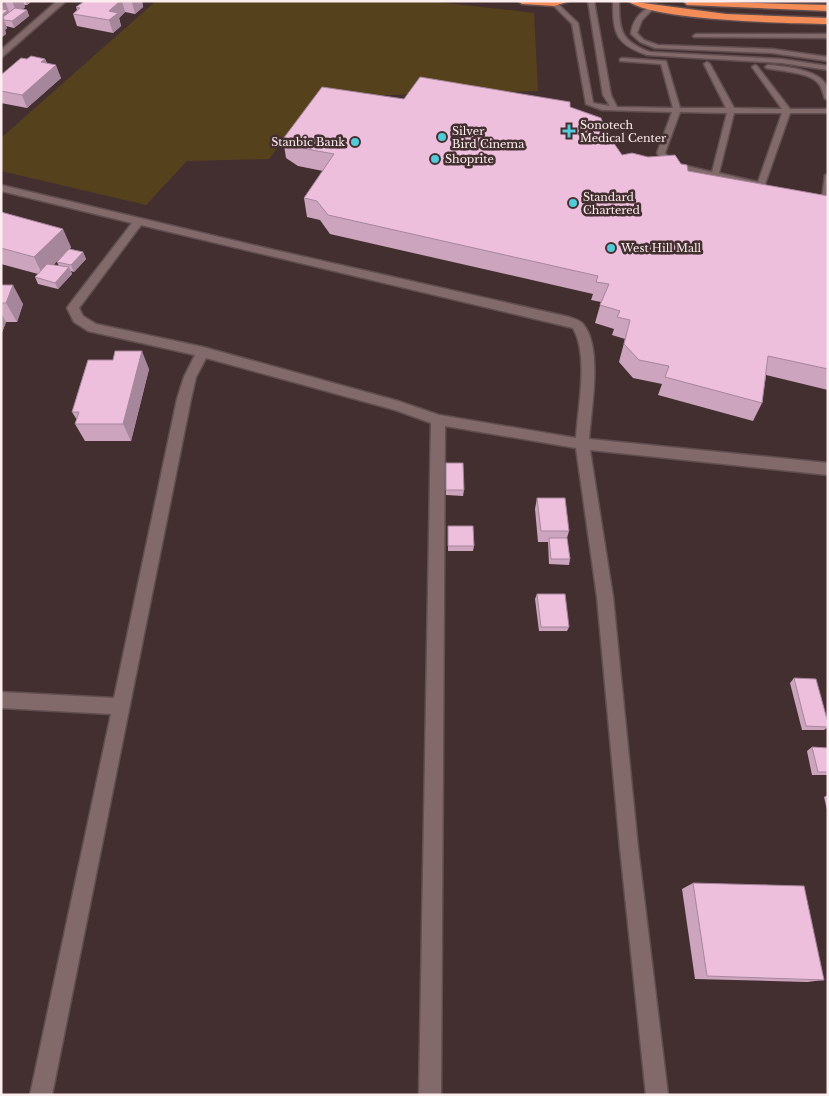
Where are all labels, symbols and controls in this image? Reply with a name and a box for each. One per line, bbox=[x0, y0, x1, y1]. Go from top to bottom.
place label: Sonotech Medical Center bbox=[580, 118, 667, 145]
place label: Silver Bird Cinema bbox=[452, 124, 525, 151]
marker: Sonotech Medical Center bbox=[562, 124, 576, 138]
marker: Silver Bird Cinema bbox=[436, 131, 448, 143]
place label: Stanbic Bank bbox=[271, 135, 345, 149]
marker: Stanbic Bank bbox=[349, 136, 361, 148]
place label: Shoprite bbox=[445, 152, 494, 166]
marker: Shoprite bbox=[429, 153, 441, 165]
place label: Standard Chartered bbox=[583, 190, 641, 217]
marker: Standard Chartered bbox=[567, 197, 579, 209]
place label: West Hill Mall bbox=[620, 241, 702, 255]
marker: West Hill Mall bbox=[605, 242, 617, 254]

